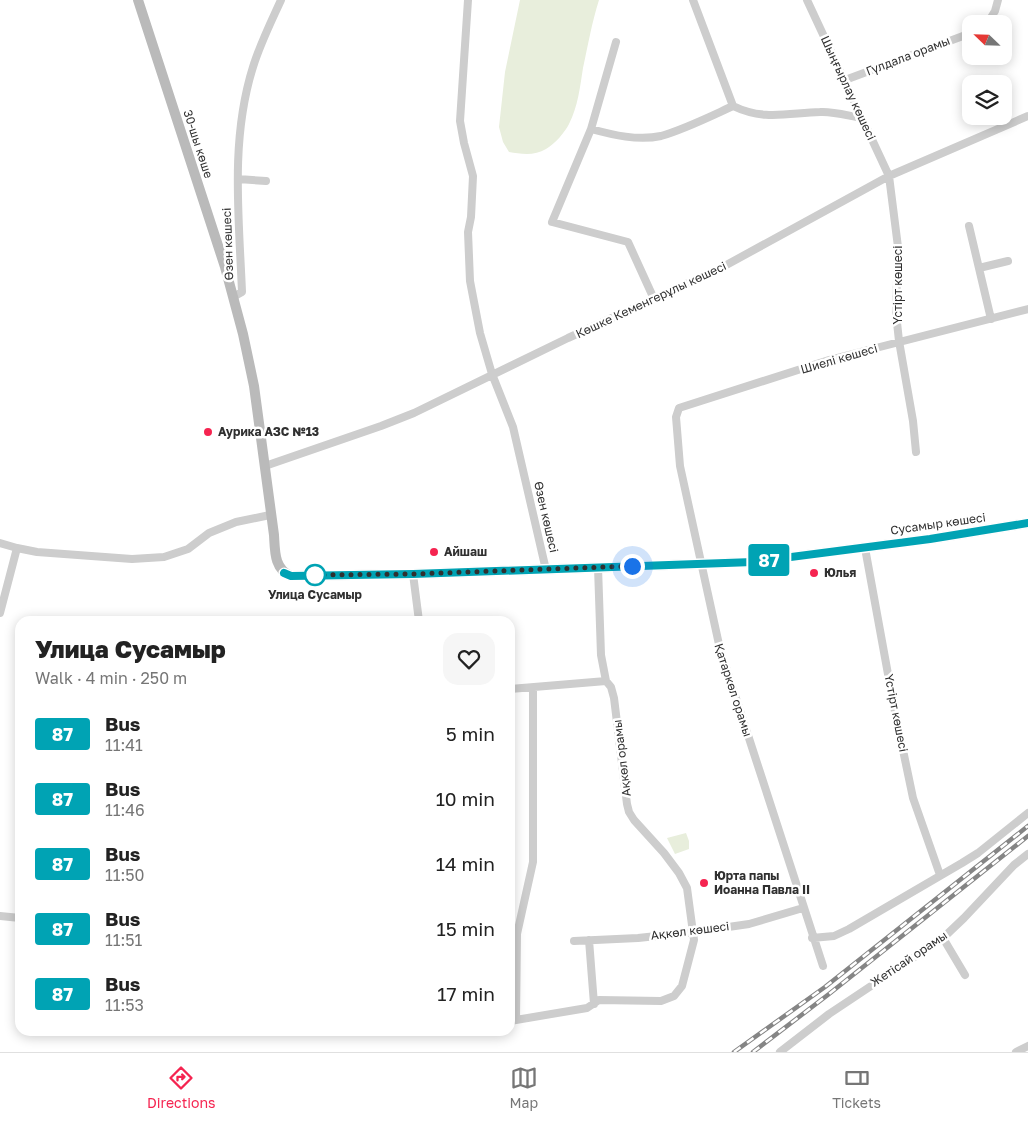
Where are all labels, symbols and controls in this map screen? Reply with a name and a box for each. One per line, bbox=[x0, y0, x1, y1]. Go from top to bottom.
north arrow bbox=[962, 15, 1012, 65]
map controls bbox=[962, 15, 1012, 125]
street label: Шыңғырлау көшесі bbox=[818, 33, 879, 142]
street label: Гүлдала орамы bbox=[864, 33, 952, 78]
button: layers bbox=[962, 75, 1012, 125]
street label: 30-шы көше bbox=[180, 108, 217, 180]
street label: Өзен көшесі bbox=[219, 207, 236, 281]
street label: Үстірт көшесі bbox=[890, 245, 905, 325]
street label: Көшке Кеменгерұлы көшесі bbox=[573, 258, 729, 341]
street label: Шиелі көшесі bbox=[799, 340, 879, 377]
place label: Аурика АЗС №13 bbox=[218, 424, 319, 439]
marker: Аурика АЗС №13 bbox=[202, 426, 214, 438]
street label: Өзен көшесі bbox=[531, 480, 562, 554]
street label: Сусамыр көшесі bbox=[889, 509, 987, 538]
place label: Айшаш bbox=[444, 544, 487, 559]
line badge: 87 bbox=[746, 544, 792, 576]
marker: Айшаш bbox=[428, 546, 440, 558]
text: 87 bbox=[758, 549, 780, 571]
your location bbox=[620, 554, 645, 579]
marker: Улица Сусамыр bbox=[304, 564, 326, 586]
place label: Юлья bbox=[824, 565, 856, 580]
marker: Юлья bbox=[808, 567, 820, 579]
place label: Улица Сусамыр bbox=[268, 587, 363, 602]
button: heart bbox=[443, 633, 495, 685]
text: Улица Сусамыр bbox=[35, 634, 226, 663]
street label: Қатаркөл орамы bbox=[711, 641, 756, 739]
text: Walk · 4 min · 250 m bbox=[35, 668, 187, 688]
street label: Үстірт көшесі bbox=[882, 673, 911, 753]
text: Bus bbox=[105, 712, 140, 735]
street label: Ақкөл орамы bbox=[609, 719, 634, 797]
text: 5 min bbox=[446, 722, 495, 745]
text: 87 bbox=[52, 723, 73, 745]
text: 11:41 bbox=[105, 735, 143, 755]
text: Bus bbox=[105, 777, 140, 800]
text: 10 min bbox=[436, 787, 495, 810]
text: 87 bbox=[52, 788, 73, 810]
text: 11:46 bbox=[105, 800, 145, 820]
text: Bus bbox=[105, 842, 140, 865]
text: 14 min bbox=[436, 852, 495, 875]
text: 87 bbox=[52, 853, 73, 875]
text: 11:50 bbox=[105, 865, 145, 885]
place label: Юрта папы Иоанна Павла II bbox=[714, 868, 810, 897]
marker: Юрта папы Иоанна Павла II bbox=[698, 877, 710, 889]
text: Bus bbox=[105, 907, 140, 930]
text: 15 min bbox=[436, 917, 495, 940]
text: 87 bbox=[52, 918, 73, 940]
street label: Ақкөл көшесі bbox=[650, 918, 730, 943]
street label: Жетісай орамы bbox=[867, 927, 950, 990]
text: 11:51 bbox=[105, 930, 142, 950]
text: Bus bbox=[105, 972, 140, 995]
text: 17 min bbox=[437, 982, 495, 1005]
text: 87 bbox=[52, 983, 73, 1005]
text: 11:53 bbox=[105, 995, 144, 1015]
tab: Directions bbox=[147, 1064, 215, 1111]
tab: Map bbox=[510, 1064, 538, 1111]
tab: Tickets bbox=[832, 1064, 881, 1111]

